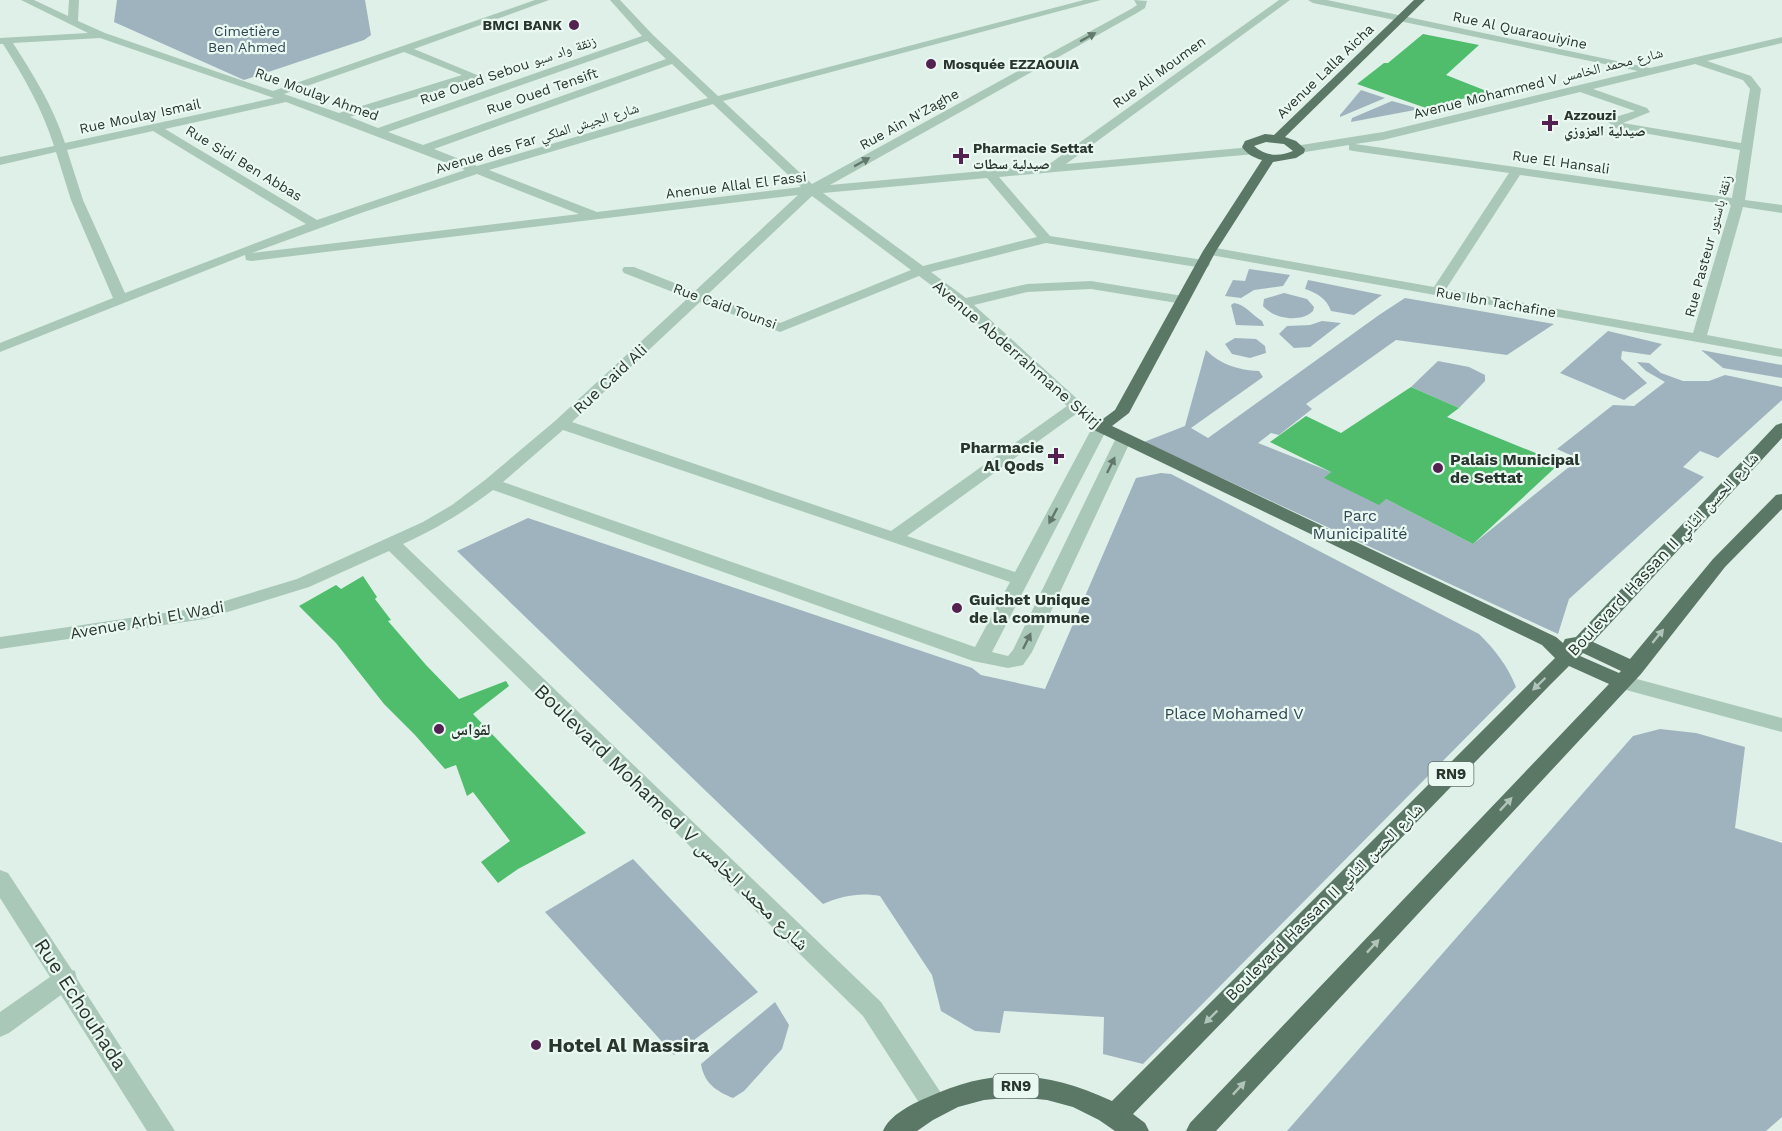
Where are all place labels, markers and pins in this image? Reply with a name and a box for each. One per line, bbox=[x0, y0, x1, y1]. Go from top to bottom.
place label: BMCI BANK bbox=[483, 17, 562, 33]
marker: BMCI BANK bbox=[567, 18, 581, 32]
place label: Mosquée EZZAOUIA bbox=[943, 56, 1080, 72]
marker: Mosquée EZZAOUIA bbox=[924, 57, 938, 71]
place label: Azzouzi صيدلية العزوزي bbox=[1564, 107, 1646, 142]
marker: Azzouzi صيدلية العزوزي bbox=[1541, 114, 1559, 132]
place label: Pharmacie Settat صيدلية سطات bbox=[973, 140, 1093, 172]
marker: Pharmacie Settat صيدلية سطات bbox=[954, 149, 968, 163]
place label: Pharmacie Al Qods bbox=[960, 438, 1044, 475]
marker: Pharmacie Al Qods bbox=[1049, 449, 1063, 463]
place label: Palais Municipal de Settat bbox=[1450, 450, 1580, 487]
marker: Palais Municipal de Settat bbox=[1431, 461, 1445, 475]
place label: Guichet Unique de la commune bbox=[969, 590, 1090, 627]
marker: Guichet Unique de la commune bbox=[950, 601, 964, 615]
place label: لقواس bbox=[451, 720, 490, 739]
marker: لقواس bbox=[432, 722, 446, 736]
place label: Hotel Al Massira bbox=[548, 1033, 709, 1057]
marker: Hotel Al Massira bbox=[529, 1038, 543, 1052]

